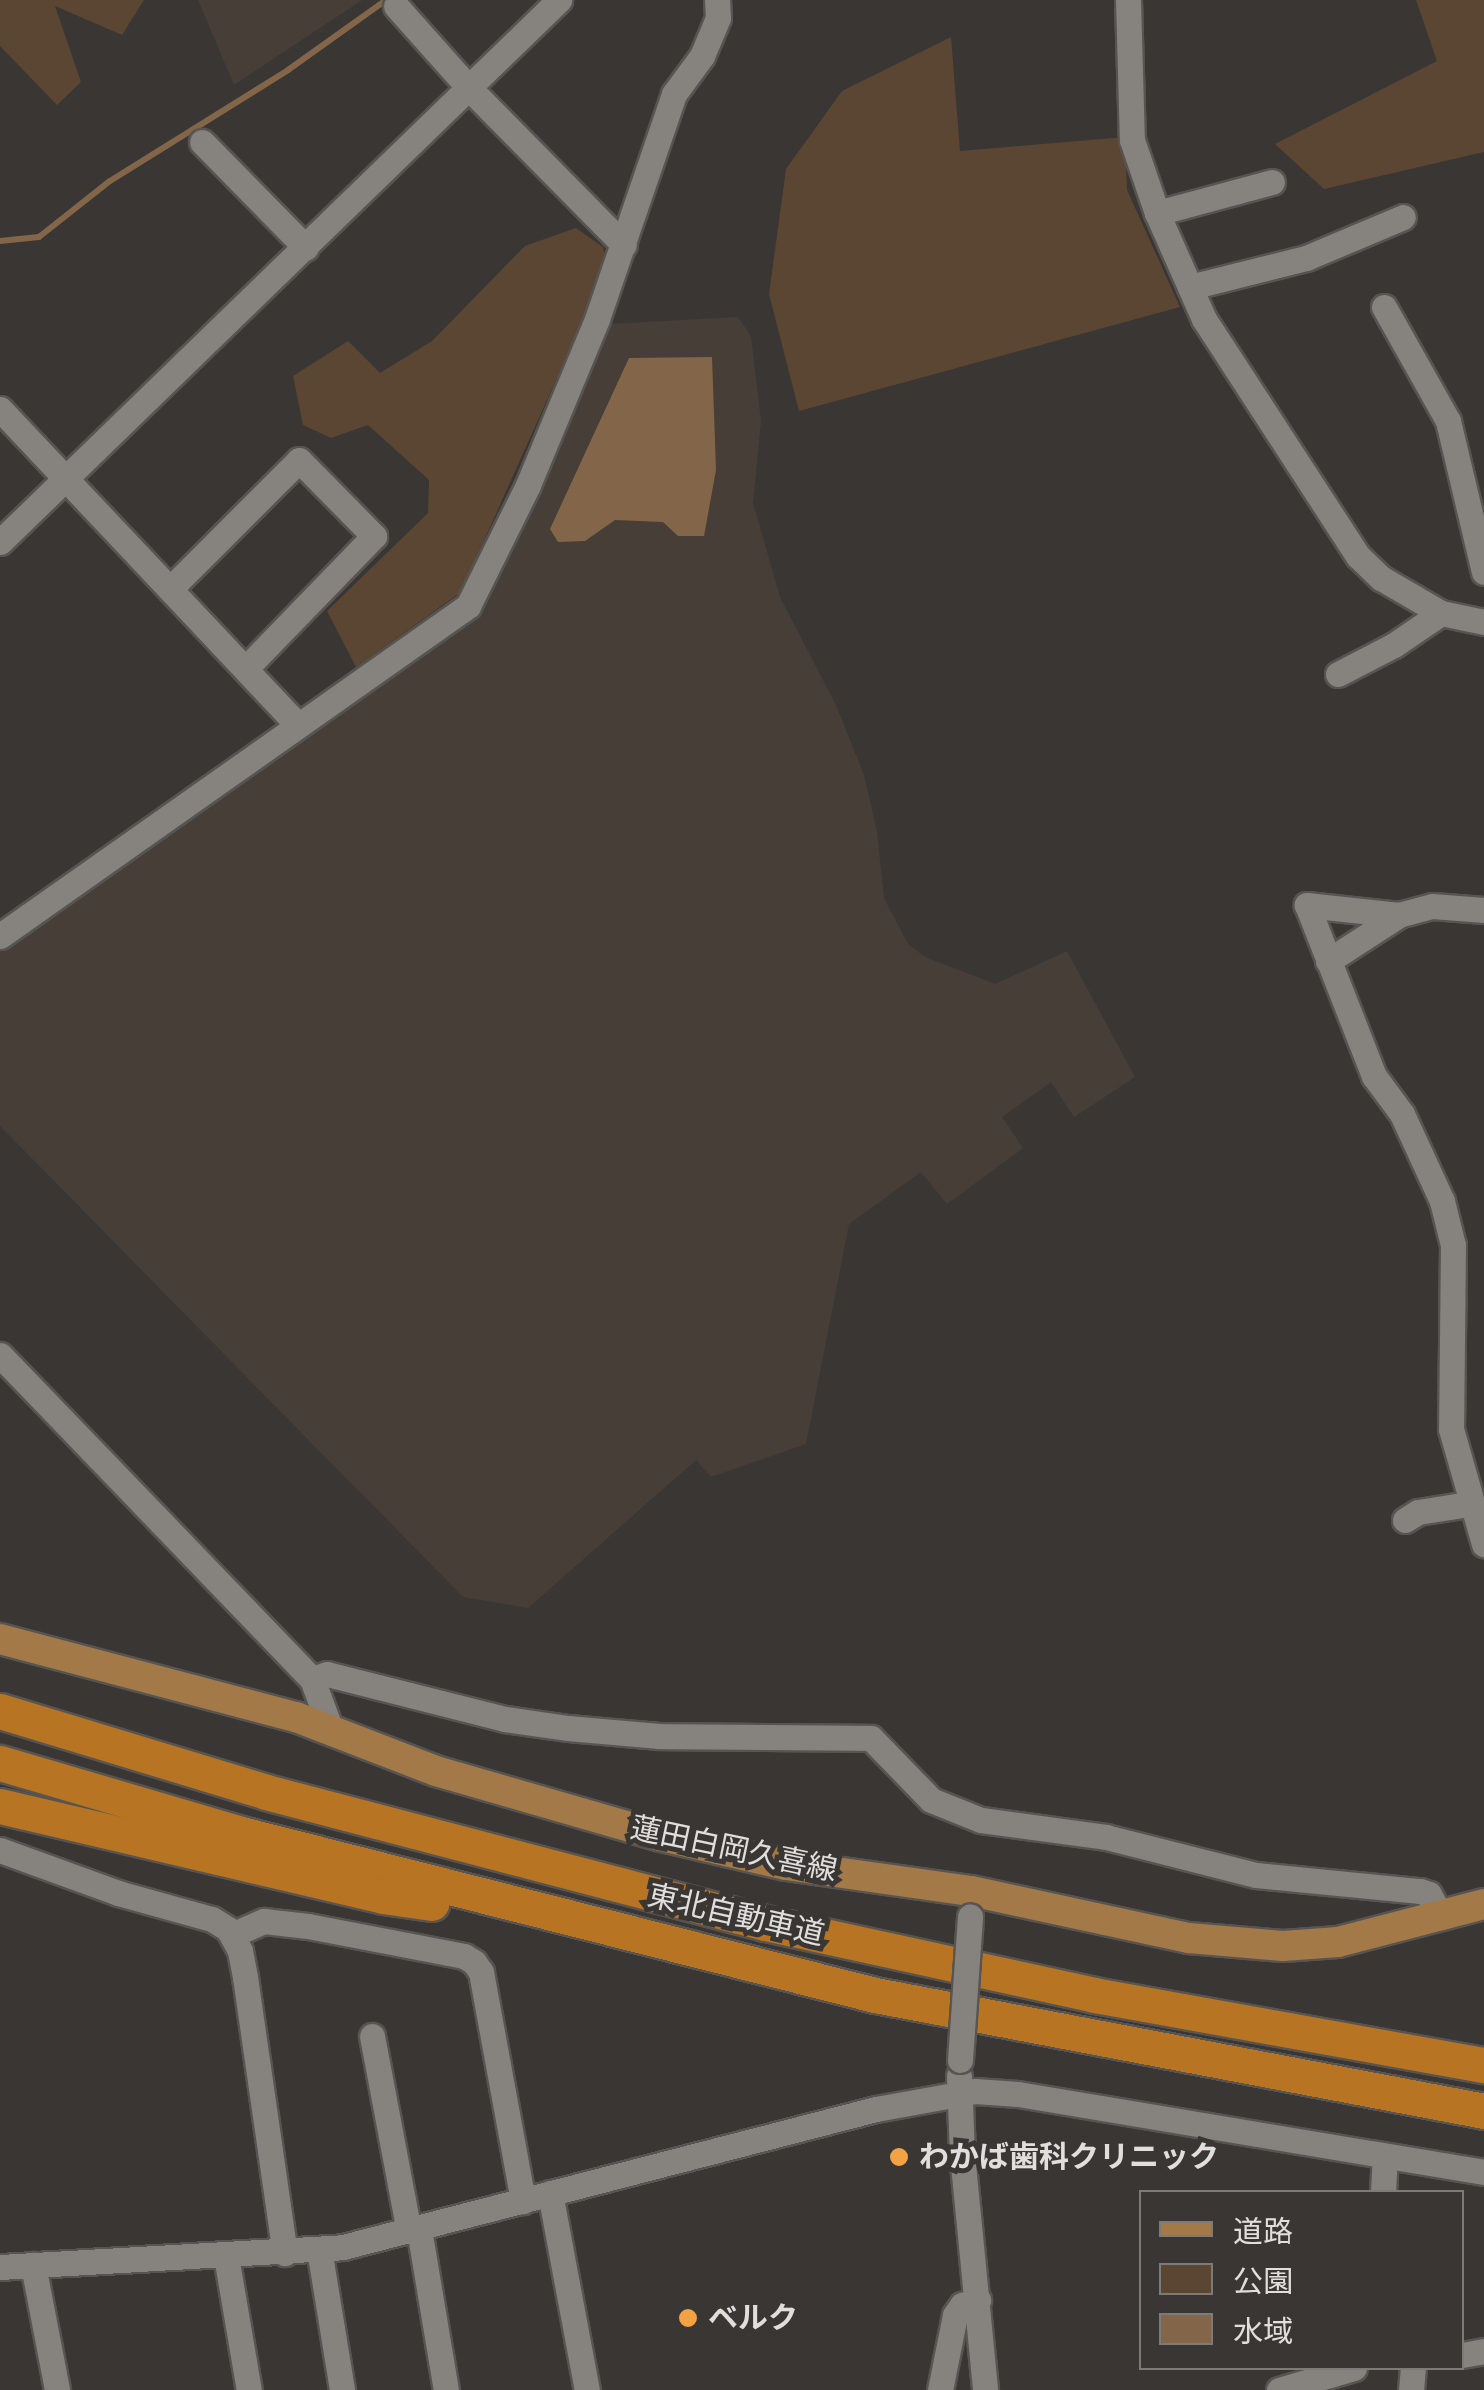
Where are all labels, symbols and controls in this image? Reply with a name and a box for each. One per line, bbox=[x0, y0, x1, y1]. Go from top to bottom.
street label: 蓮田白岡久喜線 bbox=[628, 1810, 840, 1888]
street label: 東北自動車道 bbox=[644, 1877, 828, 1953]
place label: わかば歯科クリニック bbox=[919, 2139, 1219, 2175]
marker: わかば歯科クリニック bbox=[888, 2146, 910, 2168]
legend bbox=[1139, 2190, 1464, 2370]
text: 道路 bbox=[1233, 2215, 1293, 2248]
text: 公園 bbox=[1233, 2265, 1293, 2298]
place label: ベルク bbox=[708, 2300, 798, 2336]
marker: ベルク bbox=[677, 2307, 699, 2329]
text: 水域 bbox=[1233, 2315, 1293, 2348]

